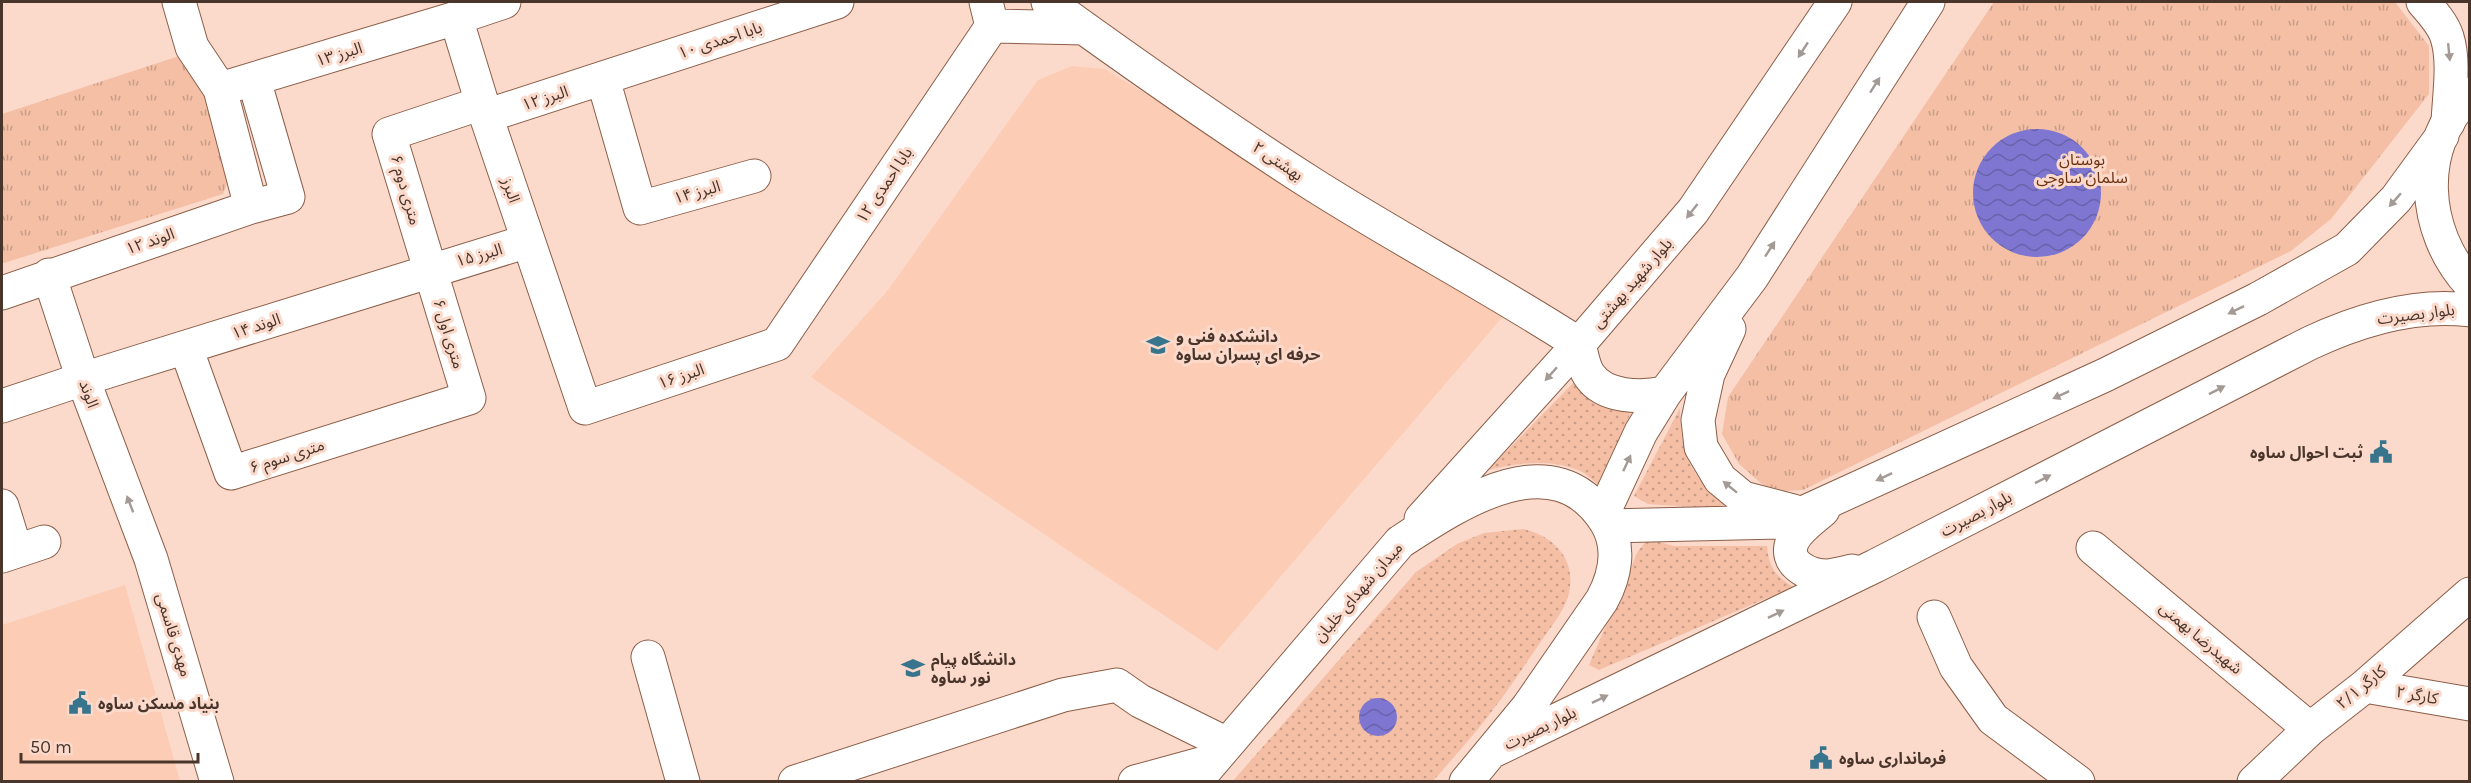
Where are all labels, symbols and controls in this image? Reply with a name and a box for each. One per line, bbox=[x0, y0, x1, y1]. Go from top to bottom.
street label: بابا احمدی ۱۰ bbox=[676, 18, 764, 62]
street label: البرز ۱۳ bbox=[313, 38, 365, 70]
one-way arrow bbox=[1797, 42, 1809, 58]
one-way arrow bbox=[2444, 43, 2454, 62]
one-way arrow bbox=[1869, 77, 1880, 93]
street label: البرز ۱۲ bbox=[519, 82, 571, 114]
street label: بهشتی ۲ bbox=[1249, 137, 1307, 185]
street label: بابا احمدی ۱۲ bbox=[852, 144, 916, 226]
park label: بوستان سلمان ساوجی bbox=[2036, 150, 2128, 187]
street label: ۶ متری دوم bbox=[384, 153, 425, 228]
street label: البرز bbox=[498, 174, 524, 205]
street label: البرز ۱۴ bbox=[671, 176, 723, 208]
one-way arrow bbox=[2389, 192, 2402, 207]
one-way arrow bbox=[1687, 203, 1699, 218]
street label: الوند ۱۲ bbox=[123, 224, 177, 258]
street label: بلوار شهید بهشتی bbox=[1588, 234, 1676, 332]
street label: البرز ۱۵ bbox=[453, 239, 505, 271]
one-way arrow bbox=[1764, 241, 1775, 257]
street label: ۶ متری اول bbox=[428, 297, 469, 371]
street label: بلوار بصیرت bbox=[2376, 300, 2456, 328]
one-way arrow bbox=[2228, 305, 2245, 315]
street label: الوند ۱۴ bbox=[229, 309, 283, 343]
place label: دانشکده فنی و حرفه ای پسران ساوه bbox=[1176, 327, 1320, 364]
school or university icon: دانشکده فنی و حرفه ای پسران ساوه bbox=[1145, 332, 1171, 358]
street label: البرز ۱۶ bbox=[655, 359, 707, 393]
one-way arrow bbox=[1544, 367, 1558, 382]
street label: الوند bbox=[75, 377, 103, 411]
one-way arrow bbox=[2209, 385, 2226, 395]
one-way arrow bbox=[2053, 391, 2070, 400]
street label: ۶ متری سوم bbox=[247, 435, 328, 480]
public building icon: ثبت احوال ساوه bbox=[2368, 439, 2394, 465]
place label: ثبت احوال ساوه bbox=[2250, 443, 2363, 462]
one-way arrow bbox=[1622, 454, 1631, 471]
one-way arrow bbox=[1875, 472, 1893, 482]
one-way arrow bbox=[2035, 474, 2052, 483]
one-way arrow bbox=[1722, 481, 1737, 493]
street label: بلوار بصیرت bbox=[1937, 487, 2015, 541]
one-way arrow bbox=[125, 495, 134, 513]
street label: میدان شهدای خلبان bbox=[1310, 538, 1406, 646]
street label: مهدی قاسمی bbox=[152, 591, 196, 679]
street label: شهیدرضا بهمنی bbox=[2156, 598, 2246, 678]
one-way arrow bbox=[1767, 610, 1784, 619]
place label: دانشگاه پیام نور ساوه bbox=[931, 650, 1016, 687]
school or university icon: دانشگاه پیام نور ساوه bbox=[900, 655, 926, 681]
street label: کارگر ۲/۱ bbox=[2332, 661, 2390, 713]
street label: کارگر ۲ bbox=[2394, 682, 2440, 708]
public building icon: بنیاد مسکن ساوه bbox=[67, 690, 93, 716]
place label: بنیاد مسکن ساوه bbox=[98, 694, 220, 713]
one-way arrow bbox=[1592, 695, 1609, 704]
street label: بلوار بصیرت bbox=[1501, 702, 1579, 754]
scale bar bbox=[21, 726, 198, 764]
text: 50 m bbox=[30, 736, 72, 758]
public building icon: فرمانداری ساوه bbox=[1808, 745, 1834, 771]
place label: فرمانداری ساوه bbox=[1839, 749, 1946, 768]

